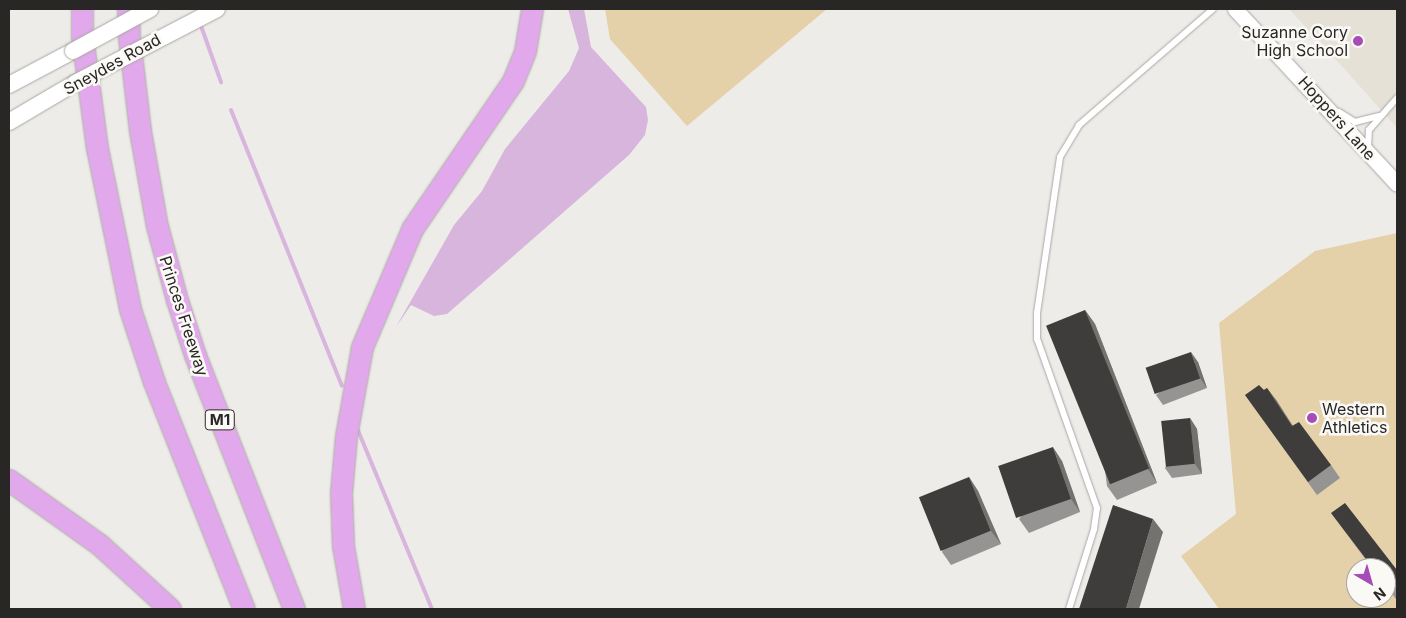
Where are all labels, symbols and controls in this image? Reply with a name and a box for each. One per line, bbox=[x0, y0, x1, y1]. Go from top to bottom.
place label: Suzanne Cory High School bbox=[1241, 22, 1348, 60]
street label: Sneydes Road bbox=[60, 29, 164, 99]
marker: Suzanne Cory High School bbox=[1352, 35, 1364, 47]
street label: Hoppers Lane bbox=[1294, 72, 1380, 164]
street label: Princes Freeway bbox=[156, 254, 212, 378]
place label: Western Athletics bbox=[1322, 399, 1387, 437]
road number: M1 bbox=[204, 408, 236, 432]
marker: Western Athletics bbox=[1306, 412, 1318, 424]
north arrow bbox=[1346, 558, 1396, 608]
text: N bbox=[1370, 584, 1389, 604]

